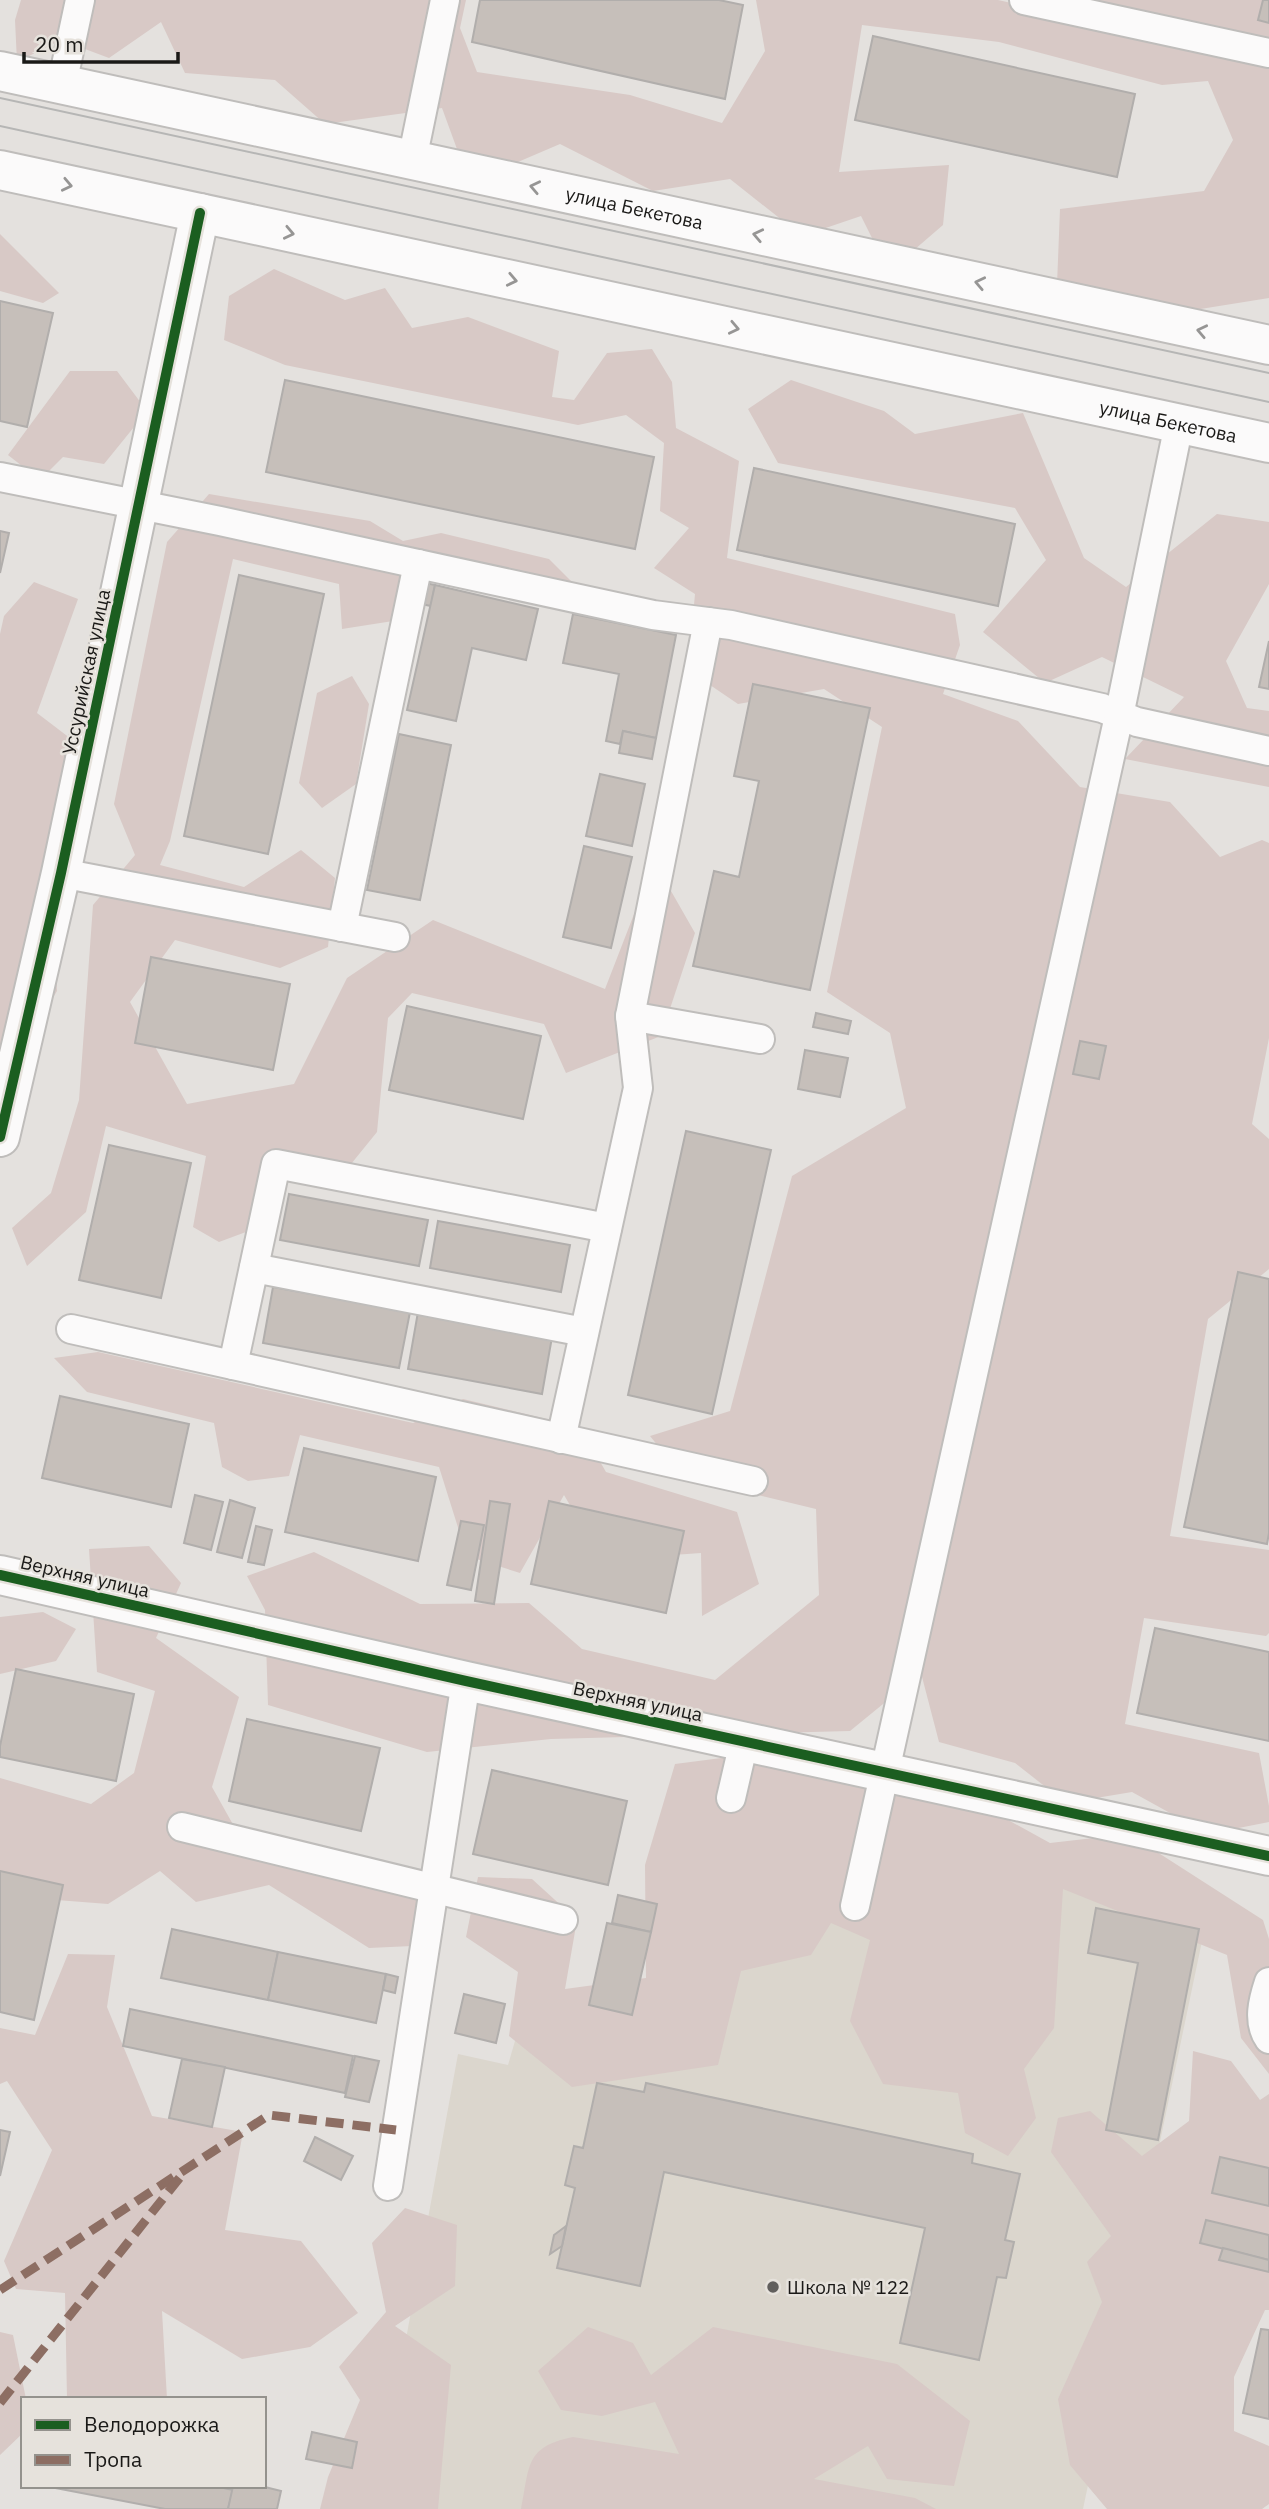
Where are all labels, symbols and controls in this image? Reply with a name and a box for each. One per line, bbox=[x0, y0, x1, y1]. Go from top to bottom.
scale bar bbox=[24, 21, 178, 65]
text: 20 m bbox=[35, 30, 84, 58]
one-way arrow bbox=[61, 176, 73, 191]
one-way arrow bbox=[529, 180, 541, 195]
street label: улица Бекетова bbox=[563, 181, 705, 234]
one-way arrow bbox=[283, 224, 295, 239]
one-way arrow bbox=[752, 228, 764, 243]
one-way arrow bbox=[506, 272, 518, 287]
one-way arrow bbox=[974, 276, 986, 291]
one-way arrow bbox=[728, 320, 740, 335]
one-way arrow bbox=[1196, 324, 1208, 339]
street label: улица Бекетова bbox=[1097, 395, 1239, 448]
street label: Уссурийская улица bbox=[57, 587, 115, 757]
street label: Верхняя улица bbox=[18, 1549, 152, 1603]
street label: Верхняя улица bbox=[571, 1676, 705, 1726]
place label: Школа № 122 bbox=[787, 2275, 909, 2299]
marker: Школа № 122 bbox=[765, 2279, 781, 2295]
legend bbox=[21, 2397, 266, 2488]
text: Велодорожка bbox=[84, 2410, 219, 2438]
text: Тропа bbox=[84, 2445, 142, 2473]

